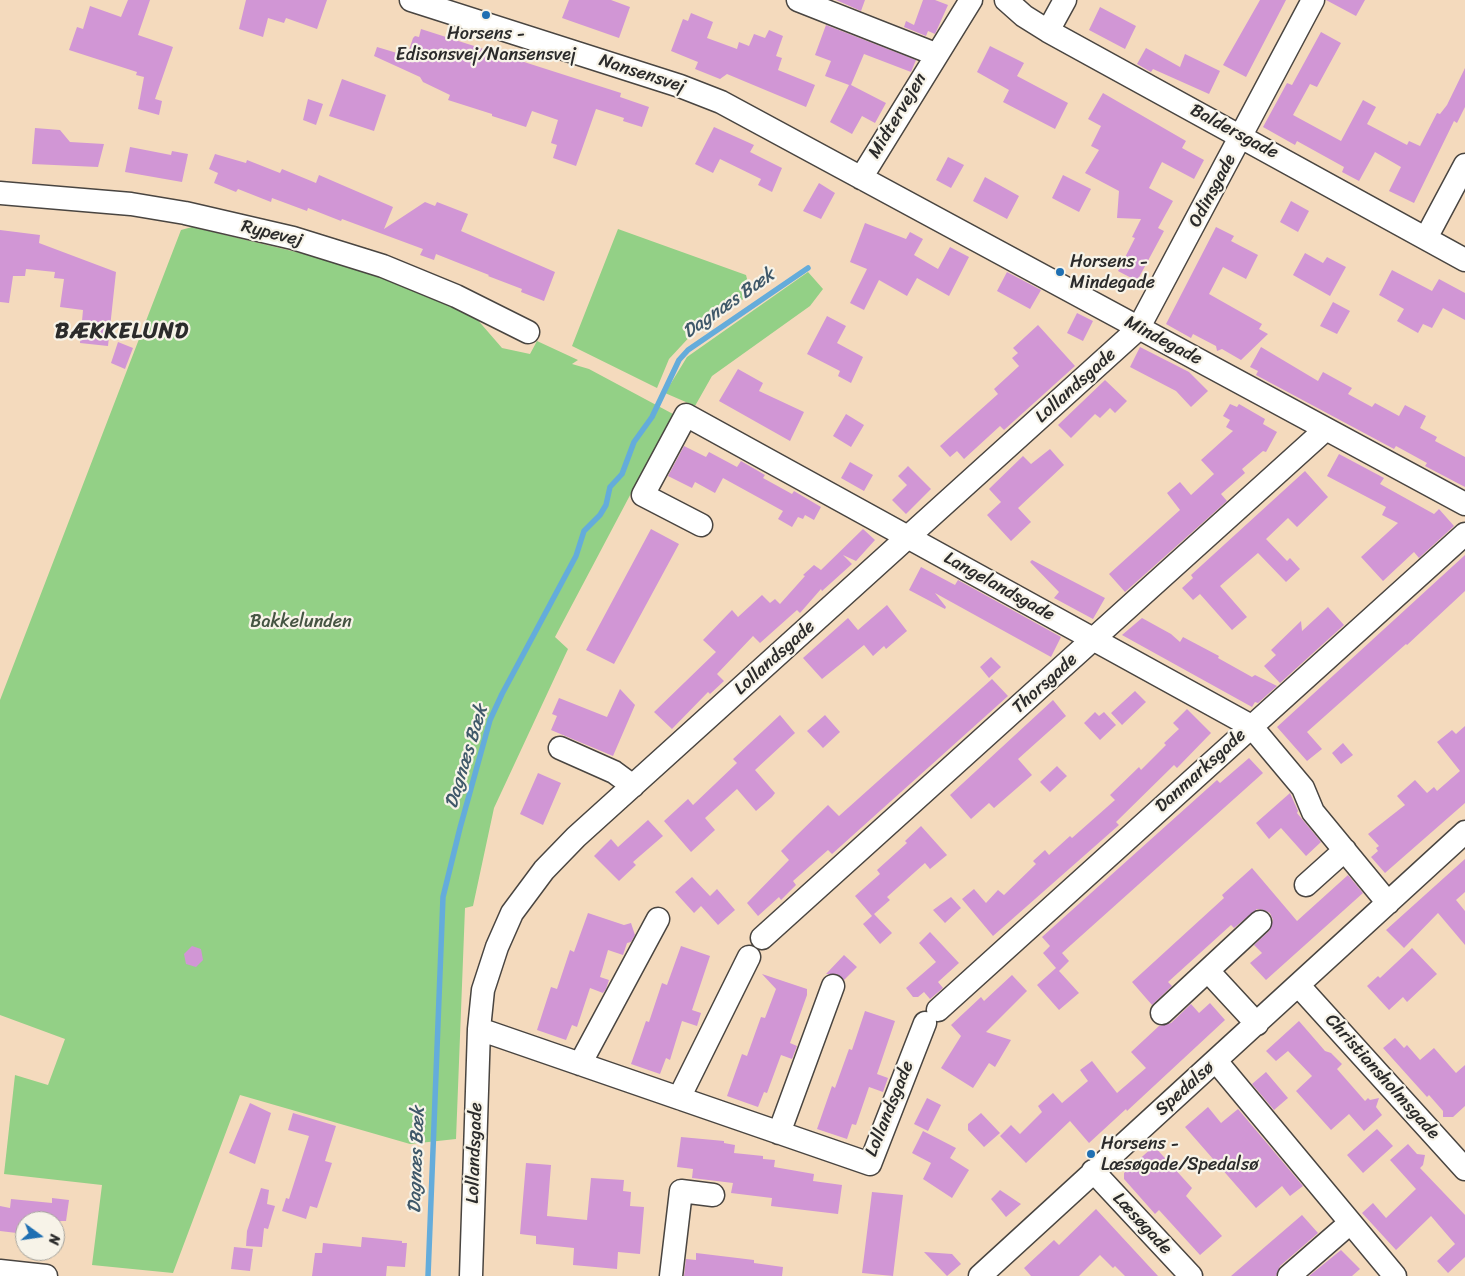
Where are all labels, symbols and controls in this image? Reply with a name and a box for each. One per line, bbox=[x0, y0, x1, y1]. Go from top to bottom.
marker: Horsens - Edisonsvej/Nansensvej bbox=[480, 9, 492, 21]
place label: Horsens - Edisonsvej/Nansensvej bbox=[396, 23, 576, 66]
street label: Nansensvej bbox=[596, 50, 688, 98]
street label: Midtervejen bbox=[864, 69, 932, 163]
street label: Baldersgade bbox=[1186, 100, 1282, 164]
street label: Odinsgade bbox=[1185, 151, 1241, 231]
street label: Rypevej bbox=[239, 216, 305, 252]
place label: Horsens - Mindegade bbox=[1070, 251, 1155, 294]
water label: Dagnæs Bæk bbox=[679, 264, 779, 344]
marker: Horsens - Mindegade bbox=[1054, 266, 1066, 278]
street label: Mindegade bbox=[1120, 312, 1206, 370]
district label: BÆKKELUND bbox=[54, 319, 190, 345]
street label: Lollandsgade bbox=[1031, 344, 1121, 428]
street label: Langelandsgade bbox=[940, 548, 1058, 626]
park label: Bakkelunden bbox=[250, 611, 352, 633]
street label: Lollandsgade bbox=[730, 616, 820, 700]
street label: Thorsgade bbox=[1008, 649, 1082, 719]
water label: Dagnæs Bæk bbox=[441, 703, 493, 811]
street label: Danmarksgade bbox=[1151, 725, 1251, 817]
street label: Christiansholmsgade bbox=[1320, 1010, 1444, 1144]
street label: Spedalsø bbox=[1151, 1057, 1219, 1121]
street label: Lollandsgade bbox=[861, 1058, 919, 1160]
street label: Lollandsgade bbox=[462, 1102, 488, 1204]
water label: Dagnæs Bæk bbox=[404, 1106, 430, 1214]
place label: Horsens - Læsøgade/Spedalsø bbox=[1101, 1133, 1258, 1176]
marker: Horsens - Læsøgade/Spedalsø bbox=[1085, 1148, 1097, 1160]
street label: Læsøgade bbox=[1108, 1188, 1176, 1260]
north arrow bbox=[15, 1211, 65, 1261]
text: N bbox=[41, 1232, 67, 1247]

